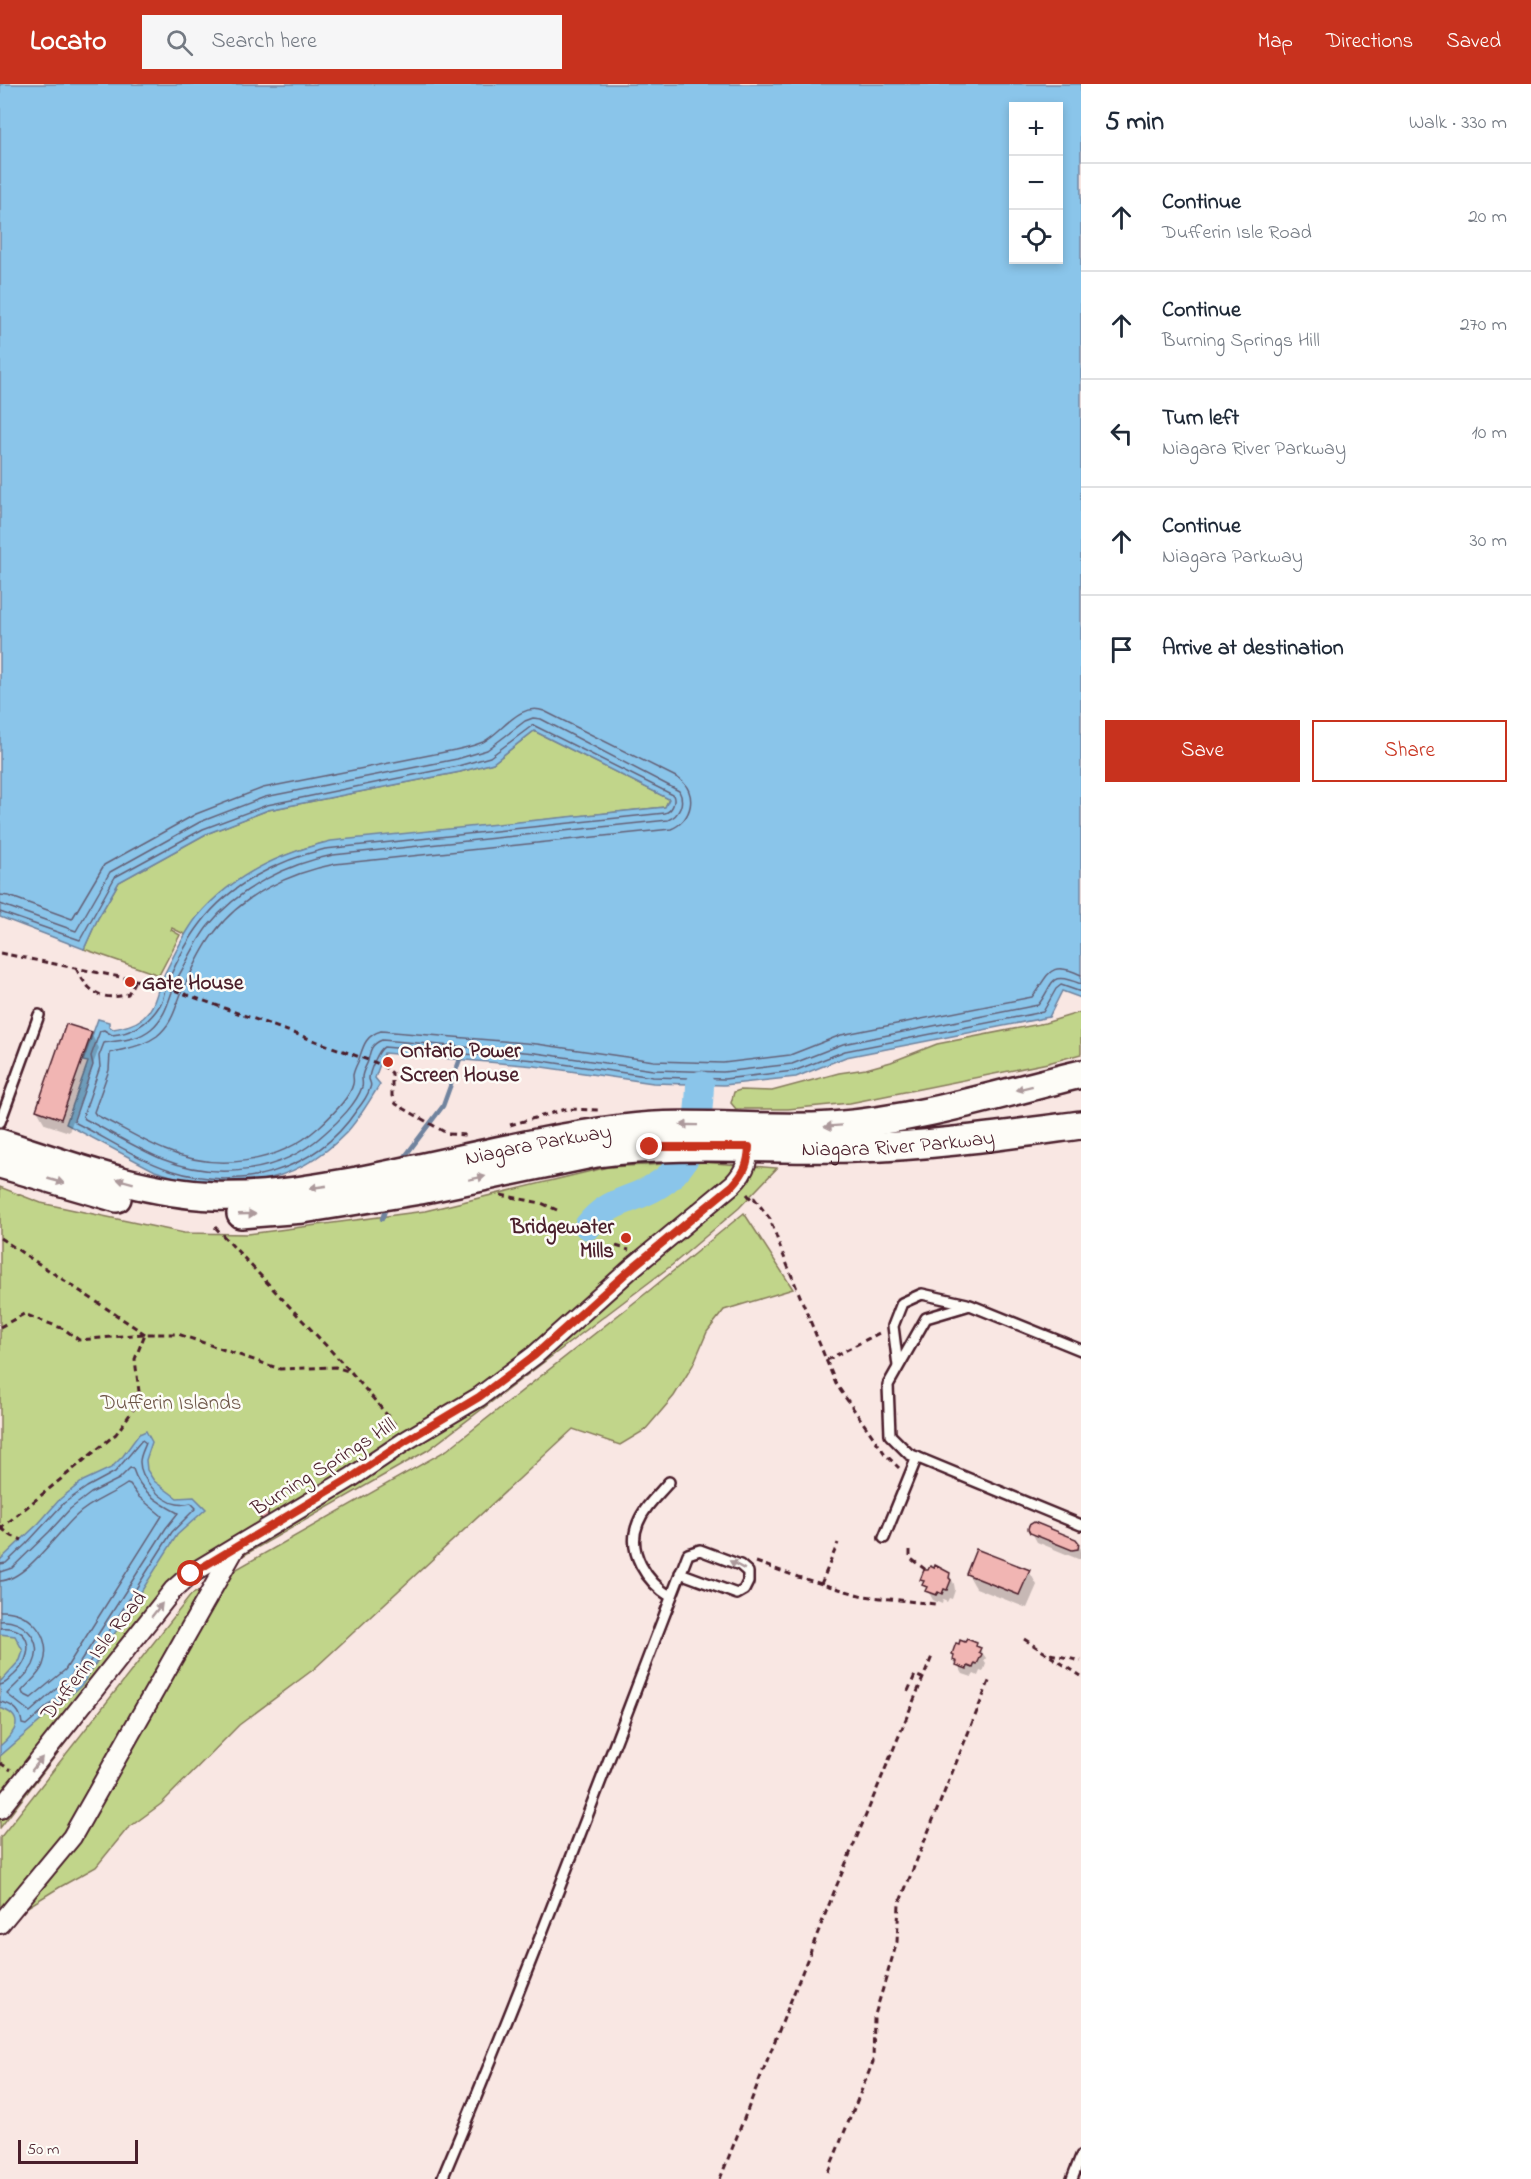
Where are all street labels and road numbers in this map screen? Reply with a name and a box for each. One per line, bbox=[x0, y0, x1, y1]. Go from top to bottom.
street label: Niagara Parkway bbox=[463, 1118, 613, 1175]
street label: Niagara River Parkway bbox=[801, 1124, 997, 1167]
street label: Burning Springs Hill bbox=[245, 1411, 403, 1527]
street label: Dufferin Isle Road bbox=[34, 1585, 155, 1728]

